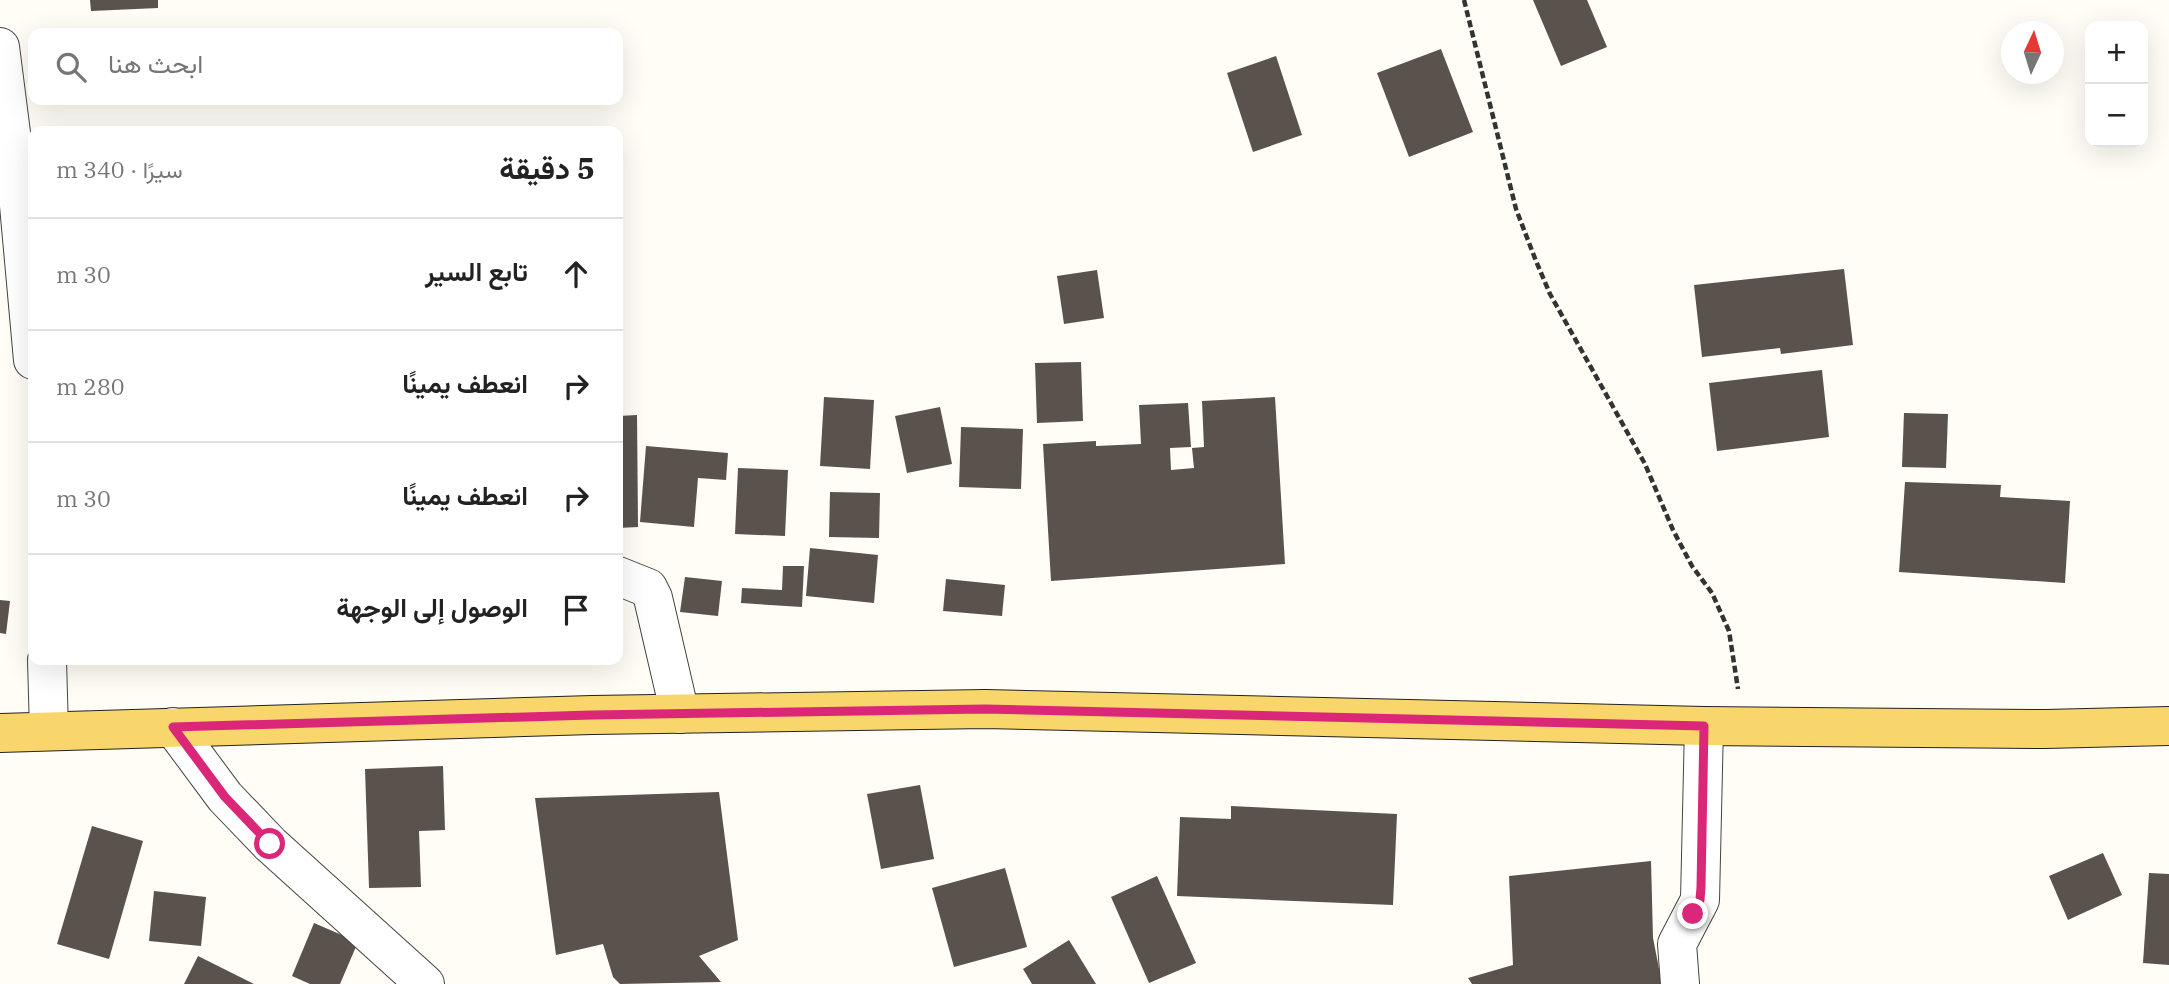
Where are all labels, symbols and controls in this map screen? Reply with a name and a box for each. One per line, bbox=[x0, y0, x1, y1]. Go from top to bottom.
north arrow bbox=[2001, 21, 2064, 84]
map controls bbox=[2085, 21, 2148, 147]
button: + bbox=[2085, 21, 2148, 84]
search box bbox=[28, 28, 623, 105]
text: ابحث هنا bbox=[108, 46, 203, 80]
icon: search bbox=[52, 48, 90, 86]
button: − bbox=[2085, 84, 2148, 147]
text: 5 دقيقة bbox=[499, 148, 595, 187]
text: سيرًا · 340 m bbox=[56, 154, 183, 184]
text: تابع السير bbox=[425, 254, 528, 288]
icon: ahead bbox=[557, 255, 595, 293]
text: 30 m bbox=[56, 259, 111, 289]
text: انعطف يمينًا bbox=[402, 366, 528, 400]
icon: right bbox=[557, 367, 595, 405]
text: 280 m bbox=[56, 371, 125, 401]
text: انعطف يمينًا bbox=[402, 478, 528, 512]
icon: right bbox=[557, 479, 595, 517]
text: 30 m bbox=[56, 483, 111, 513]
text: الوصول إلى الوجهة bbox=[336, 590, 528, 624]
icon: arrive bbox=[557, 591, 595, 629]
route start bbox=[254, 828, 285, 859]
route end bbox=[1677, 898, 1708, 929]

